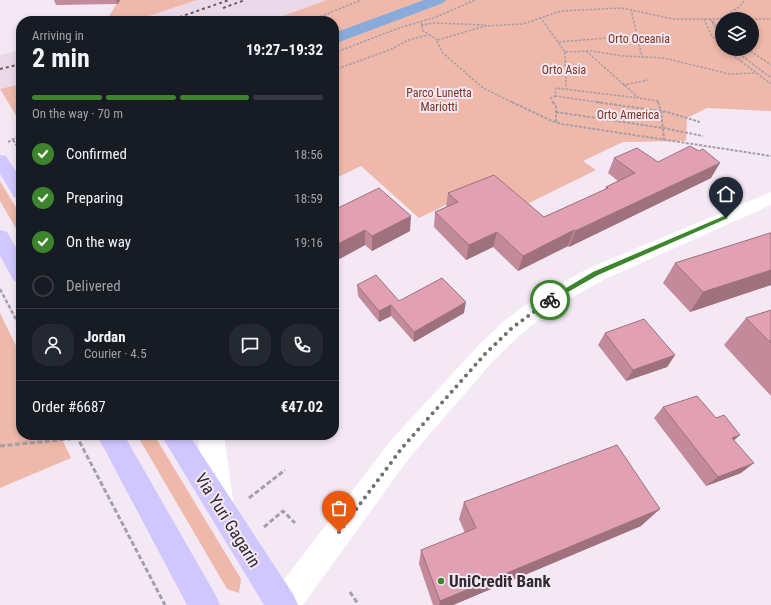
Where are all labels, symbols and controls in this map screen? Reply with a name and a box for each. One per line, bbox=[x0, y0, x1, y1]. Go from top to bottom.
map controls bbox=[715, 12, 759, 56]
button: layers bbox=[715, 12, 759, 56]
text: Arriving in bbox=[32, 28, 84, 43]
park label: Orto Oceania bbox=[608, 32, 670, 46]
text: 19:27–19:32 bbox=[246, 41, 323, 59]
text: 2 min bbox=[32, 43, 90, 73]
park label: Orto Asia bbox=[542, 63, 586, 77]
park label: Parco Lunetta Mariotti bbox=[406, 86, 472, 114]
text: On the way · 70 m bbox=[32, 106, 123, 121]
park label: Orto America bbox=[597, 108, 660, 122]
icon: check bbox=[32, 143, 54, 165]
text: Confirmed bbox=[66, 145, 127, 163]
text: 18:56 bbox=[294, 147, 323, 162]
pin bbox=[709, 177, 743, 218]
icon: home bbox=[715, 183, 737, 205]
icon: check bbox=[32, 187, 54, 209]
text: Preparing bbox=[66, 189, 123, 207]
text: 18:59 bbox=[294, 191, 323, 206]
icon: check bbox=[32, 231, 54, 253]
text: On the way bbox=[66, 233, 131, 251]
text: 19:16 bbox=[294, 235, 323, 250]
text: Delivered bbox=[66, 277, 121, 295]
courier bbox=[530, 280, 570, 320]
icon: bike bbox=[539, 289, 561, 311]
button: person bbox=[32, 324, 74, 366]
button: chat bbox=[229, 324, 271, 366]
button: phone bbox=[281, 324, 323, 366]
text: Jordan bbox=[84, 328, 126, 346]
text: Courier · 4.5 bbox=[84, 346, 147, 361]
text: Order #6687 bbox=[32, 398, 106, 416]
text: €47.02 bbox=[281, 398, 323, 416]
street label: Via Yuri Gagarin bbox=[191, 469, 265, 571]
pin bbox=[322, 491, 356, 532]
icon: bag bbox=[328, 497, 350, 519]
place label: UniCredit Bank bbox=[449, 571, 551, 591]
marker: UniCredit Bank bbox=[436, 576, 446, 586]

